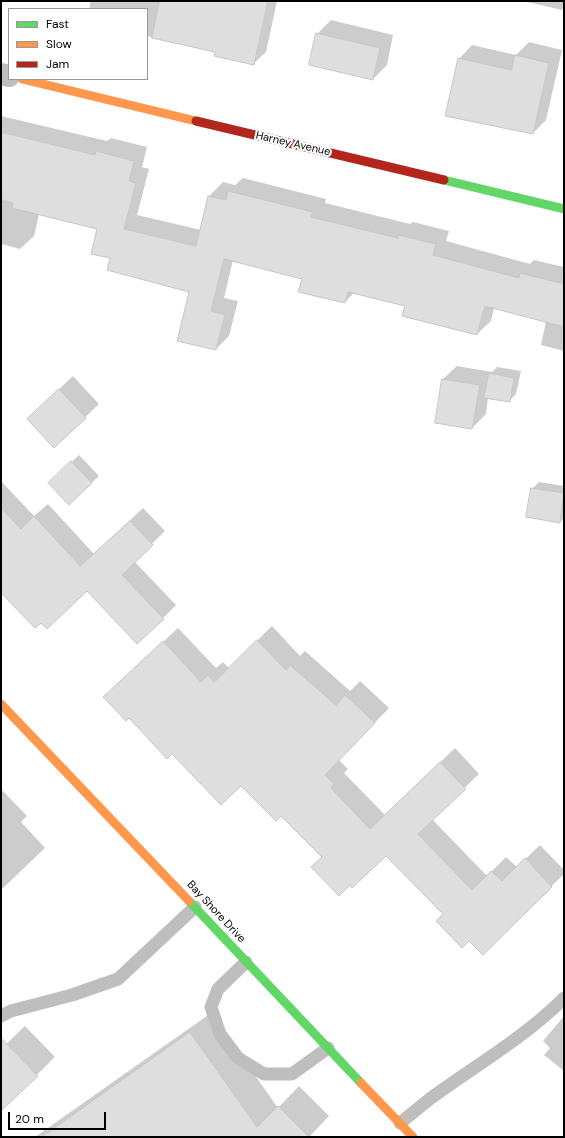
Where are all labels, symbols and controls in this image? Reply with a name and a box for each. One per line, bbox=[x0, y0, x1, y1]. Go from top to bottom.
legend bbox=[8, 8, 148, 80]
text: Fast bbox=[46, 16, 69, 32]
text: Slow bbox=[46, 36, 72, 52]
text: Jam bbox=[46, 56, 69, 72]
street label: Harney Avenue bbox=[254, 129, 332, 159]
street label: Bay Shore Drive bbox=[184, 878, 248, 946]
scale bar bbox=[10, 1104, 108, 1130]
text: 20 m bbox=[15, 1111, 44, 1127]

